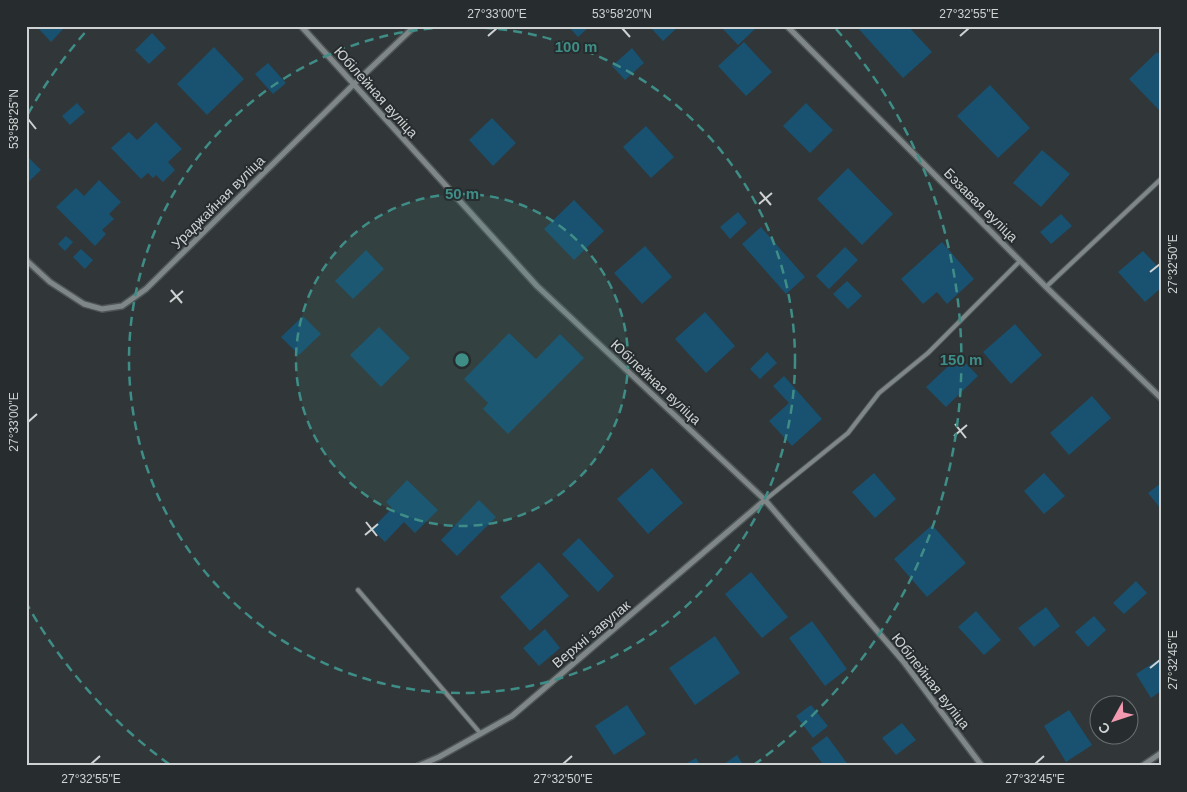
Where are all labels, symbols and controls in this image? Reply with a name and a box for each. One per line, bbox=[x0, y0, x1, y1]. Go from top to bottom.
text: 27°33'00"E bbox=[467, 7, 527, 21]
text: 53°58'20"N bbox=[592, 7, 652, 21]
text: 27°32'55"E bbox=[939, 7, 999, 21]
text: 100 m bbox=[555, 38, 597, 55]
street label: Юбілейная вуліца bbox=[331, 43, 421, 141]
text: 53°58'25"N bbox=[7, 89, 21, 149]
street label: Ураджайная вуліца bbox=[168, 152, 268, 252]
street label: Бэзавая вуліца bbox=[941, 165, 1021, 245]
text: 50 m bbox=[445, 185, 479, 202]
text: 27°32'50"E bbox=[1166, 234, 1180, 294]
street label: Юбілейная вуліца bbox=[608, 336, 704, 428]
centre of rings bbox=[453, 351, 471, 369]
text: 150 m bbox=[940, 351, 982, 368]
text: 27°33'00"E bbox=[7, 392, 21, 452]
street label: Верхні завулак bbox=[549, 596, 634, 671]
street label: Юбілейная вуліца bbox=[889, 630, 973, 732]
text: 27°32'45"E bbox=[1166, 630, 1180, 690]
north arrow bbox=[1090, 694, 1140, 744]
text: С bbox=[1095, 719, 1113, 737]
text: 27°32'55"E bbox=[61, 772, 121, 786]
text: 27°32'50"E bbox=[533, 772, 593, 786]
text: 27°32'45"E bbox=[1005, 772, 1065, 786]

